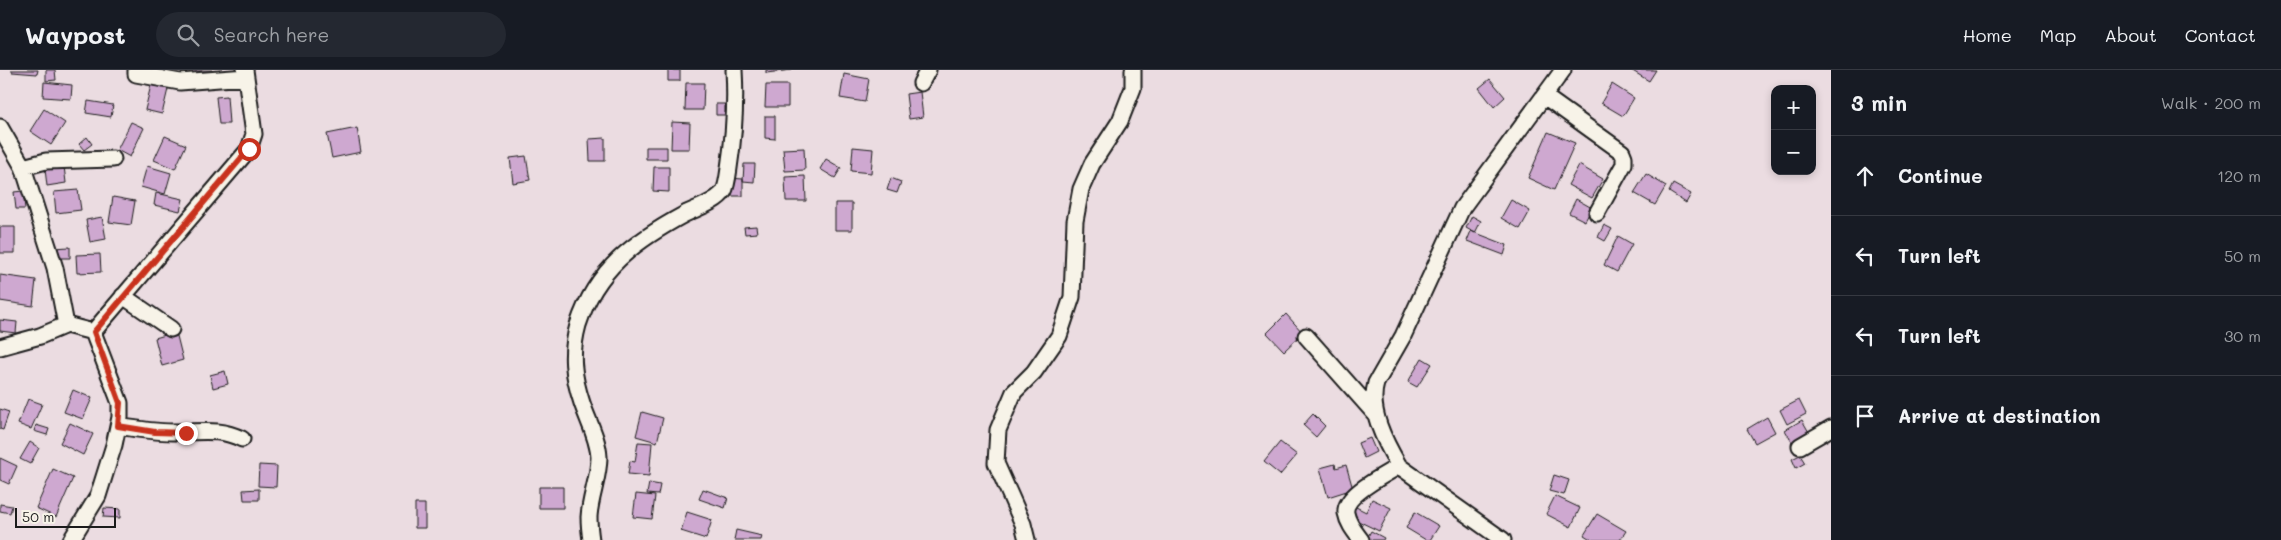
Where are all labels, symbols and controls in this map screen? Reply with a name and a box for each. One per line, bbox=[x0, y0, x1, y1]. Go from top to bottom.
search box bbox=[156, 12, 506, 57]
text: Waypost bbox=[25, 19, 126, 50]
icon: search bbox=[174, 21, 202, 49]
text: Search here bbox=[214, 22, 329, 47]
text: Home bbox=[1963, 23, 2012, 47]
text: Map bbox=[2040, 23, 2076, 47]
text: About bbox=[2104, 23, 2157, 47]
text: Contact bbox=[2185, 23, 2256, 47]
map controls bbox=[1771, 85, 1816, 175]
button: + bbox=[1771, 85, 1816, 130]
text: 3 min bbox=[1851, 89, 1907, 116]
text: Walk · 200 m bbox=[2161, 92, 2261, 113]
button: − bbox=[1771, 130, 1816, 175]
route start bbox=[238, 138, 261, 161]
icon: ahead bbox=[1851, 162, 1879, 190]
text: Continue bbox=[1898, 163, 1983, 188]
text: 120 m bbox=[2217, 165, 2261, 186]
icon: left bbox=[1851, 242, 1879, 270]
text: Turn left bbox=[1898, 243, 1981, 268]
text: 50 m bbox=[2224, 245, 2261, 266]
icon: left bbox=[1851, 322, 1879, 350]
text: Turn left bbox=[1898, 323, 1981, 348]
text: 30 m bbox=[2224, 325, 2261, 346]
icon: arrive bbox=[1851, 402, 1879, 430]
text: Arrive at destination bbox=[1898, 403, 2101, 428]
route end bbox=[175, 422, 198, 445]
scale bar bbox=[15, 505, 116, 528]
text: 50 m bbox=[22, 507, 54, 526]

